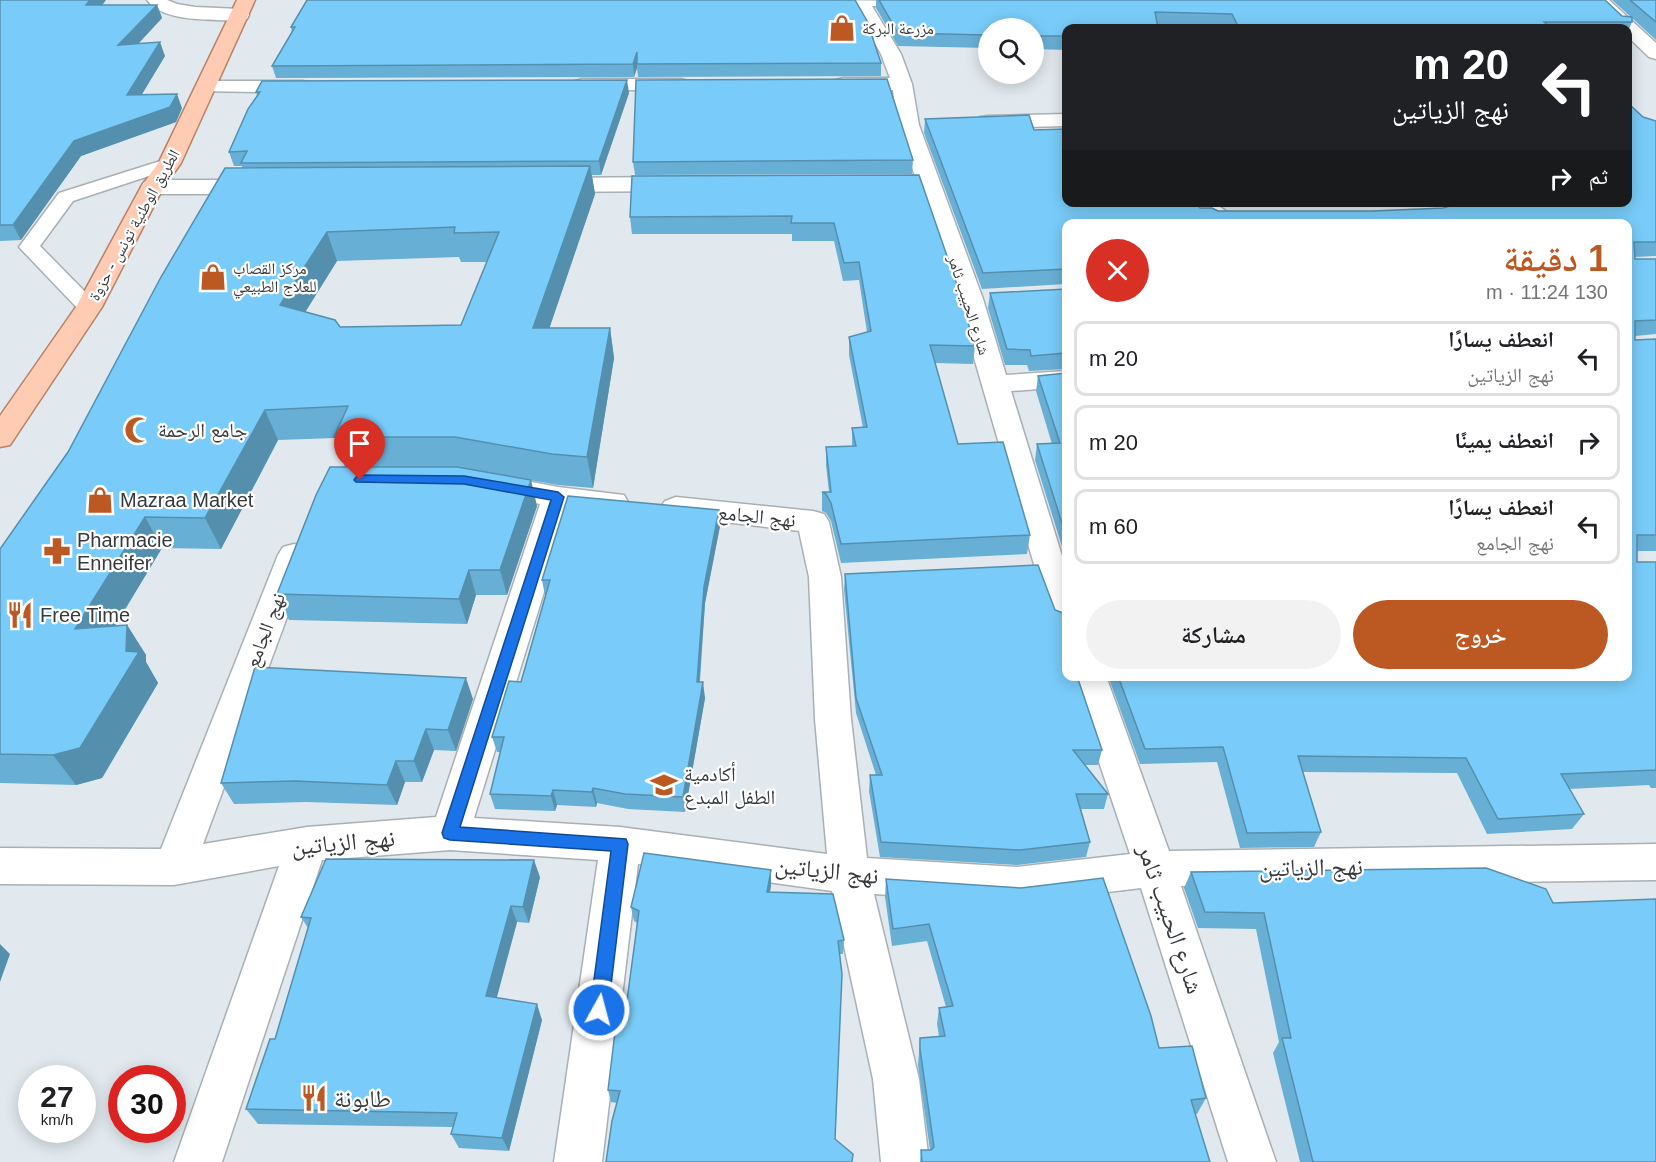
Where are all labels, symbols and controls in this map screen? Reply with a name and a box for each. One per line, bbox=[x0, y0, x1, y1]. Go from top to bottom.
shop icon: مزرعة البركة bbox=[827, 13, 857, 43]
map controls bbox=[978, 18, 1044, 84]
button: search bbox=[978, 18, 1044, 84]
place label: مزرعة البركة bbox=[862, 20, 934, 38]
text: 20 m bbox=[1413, 41, 1509, 88]
icon: left bbox=[1530, 48, 1608, 126]
text: نهج الزياتين bbox=[1392, 95, 1509, 125]
street label: الطريق الوطنية تونس - حزوة bbox=[85, 147, 184, 304]
icon: right bbox=[1544, 162, 1577, 195]
text: ثم bbox=[1589, 164, 1608, 189]
text: 1 دقيقة bbox=[1503, 238, 1608, 279]
button: close bbox=[1086, 239, 1149, 302]
street label: شارع الحبيب ثامر bbox=[943, 252, 993, 358]
place label: مركز القصاب للعلاج الطبيعي bbox=[233, 260, 317, 299]
shop icon: مركز القصاب للعلاج الطبيعي bbox=[198, 262, 228, 292]
text: 130 m · 11:24 bbox=[1486, 281, 1608, 303]
text: انعطف يسارًا bbox=[1448, 327, 1554, 352]
icon: left bbox=[1572, 342, 1605, 375]
text: 20 m bbox=[1089, 346, 1138, 371]
text: نهج الزياتين bbox=[1467, 364, 1554, 386]
mosque icon: جامع الرحمة bbox=[123, 415, 153, 445]
pin bbox=[334, 418, 385, 480]
place label: جامع الرحمة bbox=[158, 419, 247, 443]
icon: right bbox=[1572, 426, 1605, 459]
icon: arrive bbox=[343, 427, 376, 460]
text: انعطف يمينًا bbox=[1455, 428, 1554, 453]
text: 20 m bbox=[1089, 430, 1138, 455]
shop icon: Mazraa Market bbox=[85, 485, 115, 515]
place label: Mazraa Market bbox=[120, 489, 254, 511]
text: انعطف يسارًا bbox=[1448, 495, 1554, 520]
street label: نهج الجامع bbox=[717, 501, 797, 533]
icon: left bbox=[1572, 510, 1605, 543]
text: 60 m bbox=[1089, 514, 1138, 539]
place label: Pharmacie Enneifer bbox=[77, 529, 173, 574]
text: نهج الجامع bbox=[1476, 532, 1554, 554]
pharmacy icon: Pharmacie Enneifer bbox=[42, 536, 72, 566]
street label: نهج الجامع bbox=[241, 590, 291, 671]
restaurant icon: Free Time bbox=[5, 600, 35, 630]
button: مشاركة bbox=[1086, 600, 1341, 669]
button: خروج bbox=[1353, 600, 1608, 669]
place label: Free Time bbox=[40, 604, 130, 626]
place label: أكادمية الطفل المبدع bbox=[684, 762, 775, 810]
school or university icon: أكادمية الطفل المبدع bbox=[649, 770, 679, 800]
street label: نهج الزياتين bbox=[290, 824, 396, 862]
street label: شارع الحبيب ثامر bbox=[1131, 840, 1209, 998]
street label: نهج الزياتين bbox=[774, 851, 880, 891]
street label: نهج الزياتين bbox=[1259, 853, 1363, 883]
position arrow bbox=[567, 978, 631, 1042]
speed limit sign: 30 bbox=[108, 1065, 186, 1143]
text: 27 bbox=[40, 1080, 74, 1113]
restaurant icon: طابونة bbox=[299, 1083, 329, 1113]
place label: طابونة bbox=[334, 1085, 391, 1112]
text: km/h bbox=[41, 1111, 73, 1128]

